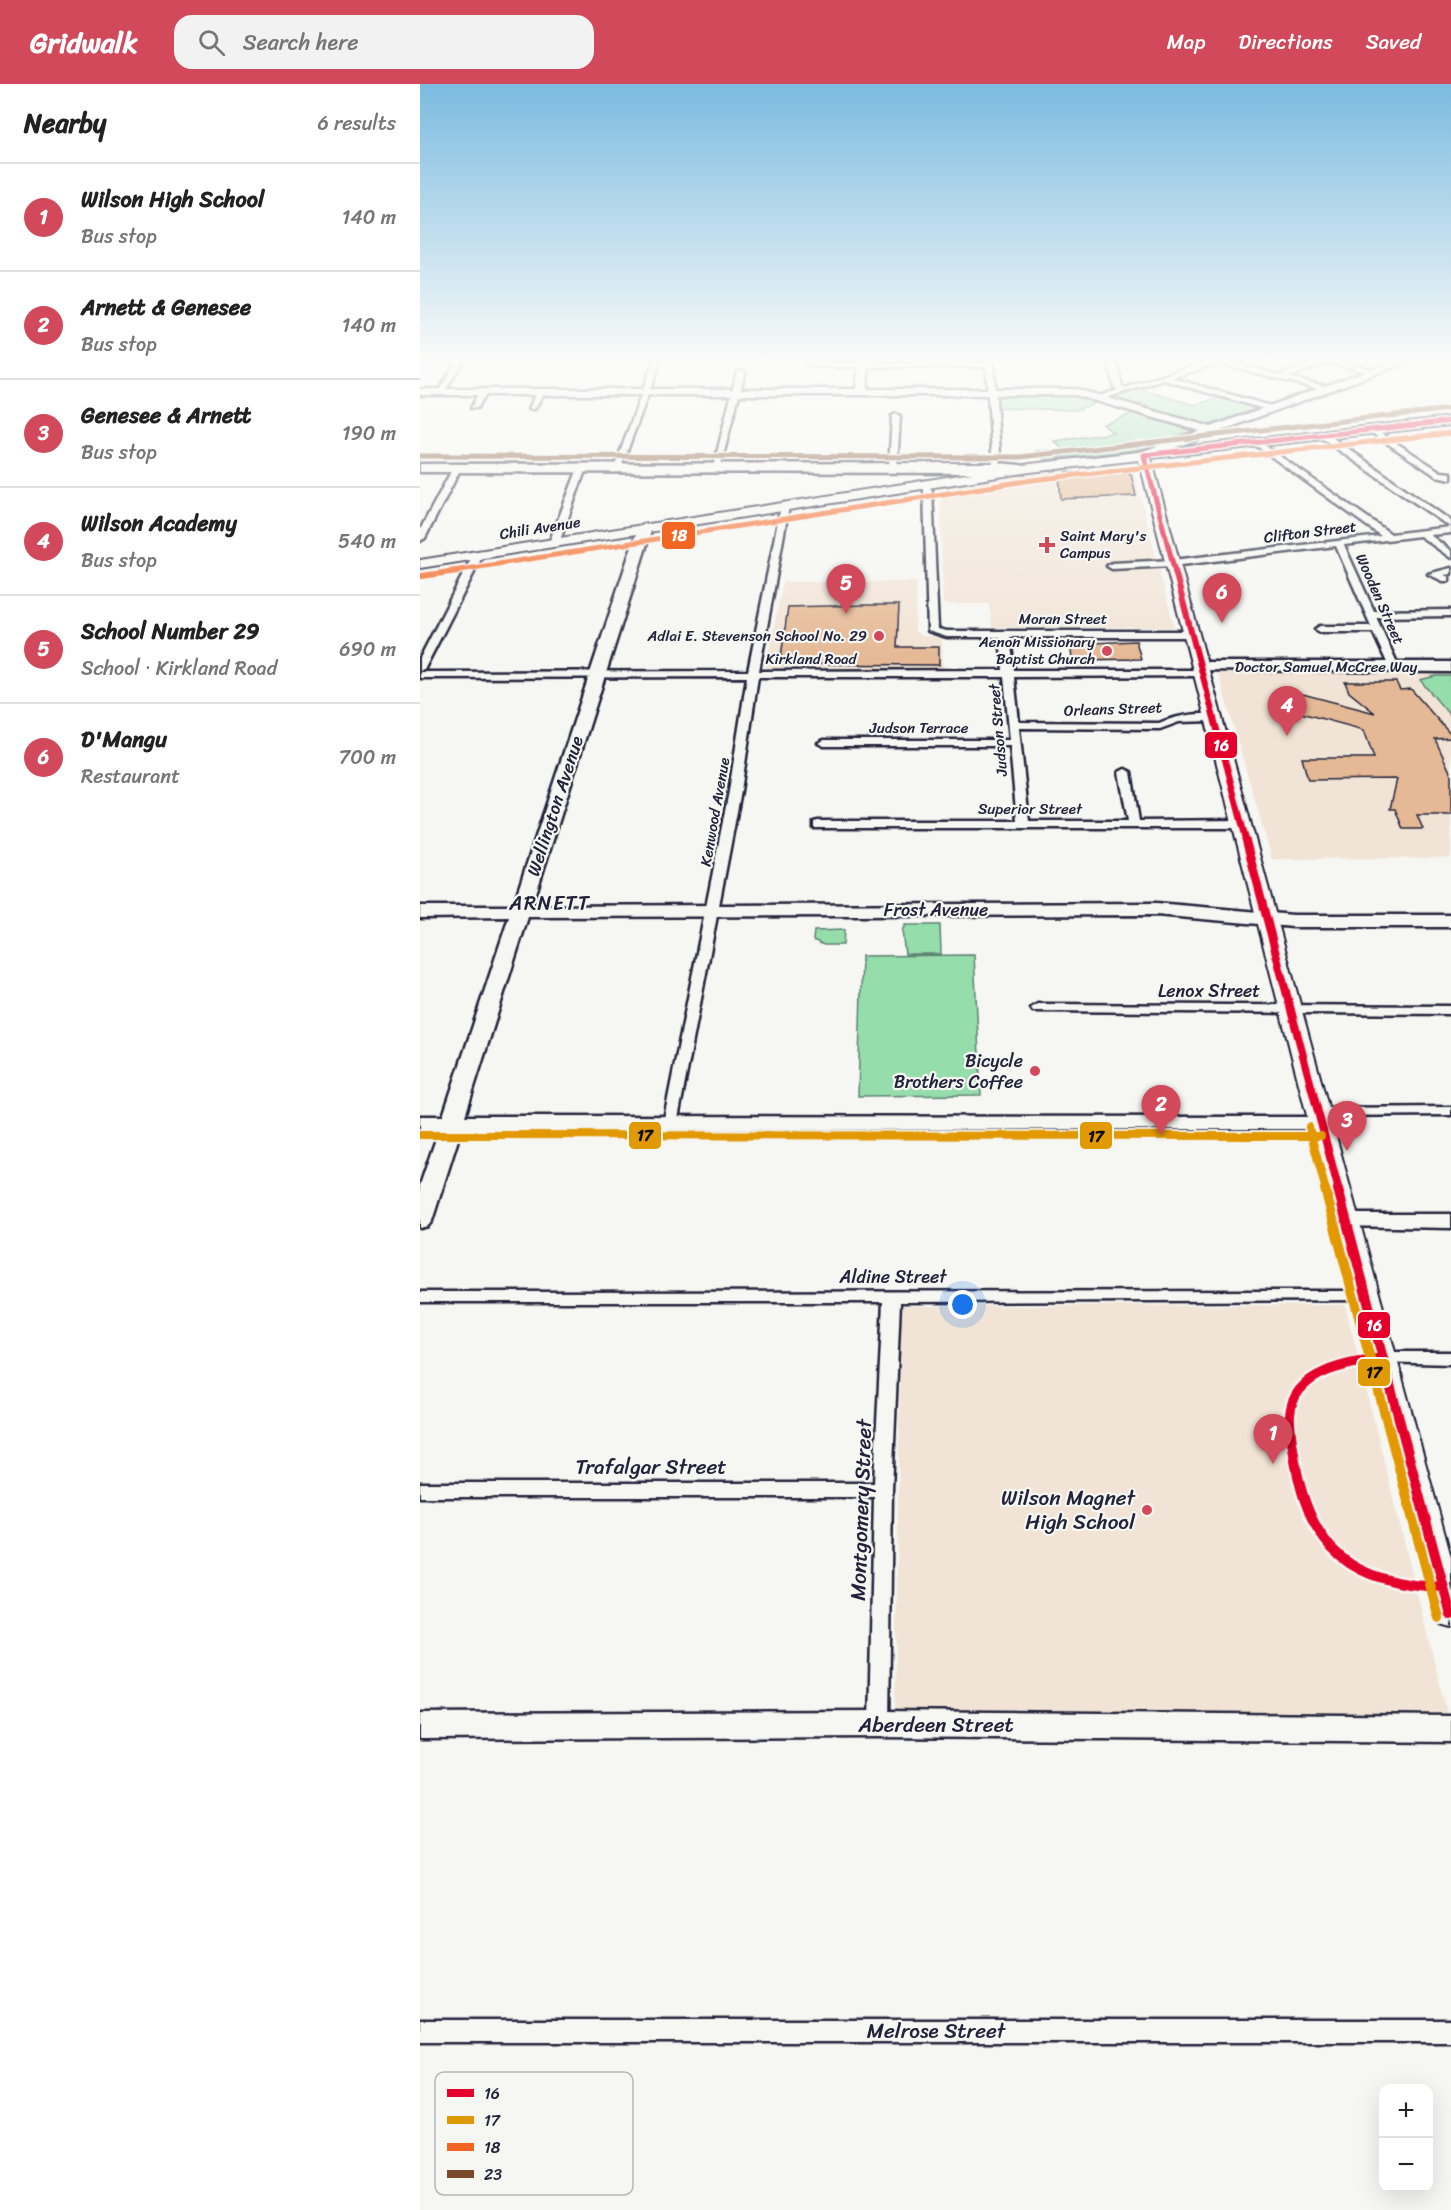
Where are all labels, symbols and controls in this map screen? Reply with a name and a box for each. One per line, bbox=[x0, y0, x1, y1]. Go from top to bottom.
search box bbox=[174, 15, 594, 69]
text: Gridwalk bbox=[30, 18, 138, 67]
text: Search here bbox=[243, 23, 359, 62]
text: Map bbox=[1167, 23, 1205, 61]
text: Directions bbox=[1238, 23, 1333, 61]
text: Saved bbox=[1366, 23, 1421, 61]
icon: search bbox=[195, 26, 228, 59]
text: Nearby bbox=[24, 100, 106, 146]
text: 6 results bbox=[317, 106, 396, 141]
text: Wilson High School bbox=[81, 180, 264, 219]
text: 1 bbox=[39, 200, 48, 235]
text: 140 m bbox=[342, 200, 396, 235]
text: Bus stop bbox=[81, 219, 157, 254]
text: Arnett & Genesee bbox=[81, 288, 251, 327]
text: 2 bbox=[38, 308, 49, 343]
text: 140 m bbox=[342, 308, 396, 343]
text: Bus stop bbox=[81, 327, 157, 362]
text: Genesee & Arnett bbox=[81, 396, 251, 435]
text: 3 bbox=[38, 416, 49, 451]
text: 190 m bbox=[342, 416, 396, 451]
text: Bus stop bbox=[81, 435, 157, 470]
text: Wilson Academy bbox=[81, 504, 237, 543]
street label: Chili Avenue bbox=[498, 509, 583, 547]
street label: Clifton Street bbox=[1262, 513, 1358, 551]
line badge: 18 bbox=[661, 521, 696, 550]
text: 18 bbox=[671, 521, 688, 550]
place label: Saint Mary's Campus bbox=[1060, 523, 1147, 566]
text: 4 bbox=[37, 524, 50, 559]
text: 540 m bbox=[338, 524, 396, 559]
marker: Saint Mary's Campus bbox=[1038, 536, 1056, 554]
text: Bus stop bbox=[81, 543, 157, 578]
street label: Wooden Street bbox=[1348, 549, 1412, 649]
pin: 5 bbox=[826, 564, 866, 614]
pin: 6 bbox=[1202, 574, 1242, 623]
street label: Moran Street bbox=[1019, 606, 1108, 632]
text: School Number 29 bbox=[81, 612, 260, 651]
place label: Adlai E. Stevenson School No. 29 bbox=[647, 623, 867, 649]
marker: Adlai E. Stevenson School No. 29 bbox=[872, 629, 886, 643]
place label: Aenon Missionary Baptist Church bbox=[978, 629, 1095, 672]
text: 5 bbox=[37, 632, 50, 667]
text: 690 m bbox=[339, 632, 396, 667]
marker: Aenon Missionary Baptist Church bbox=[1100, 644, 1114, 658]
street label: Kirkland Road bbox=[765, 646, 858, 672]
text: School · Kirkland Road bbox=[81, 651, 277, 686]
street label: Doctor Samuel McCree Way bbox=[1235, 654, 1417, 680]
street label: Judson Street bbox=[981, 682, 1015, 778]
pin: 4 bbox=[1268, 686, 1306, 736]
street label: Orleans Street bbox=[1063, 694, 1163, 724]
street label: Judson Terrace bbox=[869, 715, 969, 741]
text: D'Mangu bbox=[81, 720, 167, 759]
street label: Wellington Avenue bbox=[517, 731, 593, 880]
line badge: 16 bbox=[1204, 731, 1238, 759]
text: 16 bbox=[1213, 731, 1229, 760]
text: 6 bbox=[38, 740, 49, 775]
text: 700 m bbox=[339, 740, 396, 775]
street label: Kenwood Avenue bbox=[693, 756, 737, 868]
text: Restaurant bbox=[81, 759, 180, 794]
street label: Superior Street bbox=[978, 796, 1083, 822]
district label: ARNETT bbox=[508, 886, 591, 921]
street label: Frost Avenue bbox=[884, 894, 988, 926]
street label: Lenox Street bbox=[1158, 975, 1260, 1007]
place label: Bicycle Brothers Coffee bbox=[894, 1045, 1023, 1098]
marker: Bicycle Brothers Coffee bbox=[1028, 1064, 1042, 1078]
pin: 2 bbox=[1142, 1086, 1180, 1135]
pin: 3 bbox=[1328, 1102, 1366, 1151]
line badge: 17 bbox=[628, 1121, 662, 1150]
text: 17 bbox=[637, 1121, 655, 1150]
line badge: 17 bbox=[1079, 1121, 1113, 1150]
text: 17 bbox=[1088, 1122, 1106, 1151]
street label: Aldine Street bbox=[839, 1261, 947, 1293]
your location bbox=[948, 1290, 977, 1319]
line badge: 16 bbox=[1357, 1311, 1391, 1339]
text: 16 bbox=[1366, 1311, 1382, 1340]
line badge: 17 bbox=[1357, 1358, 1391, 1387]
text: 17 bbox=[1366, 1358, 1384, 1387]
pin: 1 bbox=[1254, 1414, 1292, 1464]
street label: Montgomery Street bbox=[839, 1417, 883, 1601]
street label: Trafalgar Street bbox=[576, 1448, 726, 1486]
place label: Wilson Magnet High School bbox=[1001, 1479, 1137, 1541]
marker: Wilson Magnet High School bbox=[1140, 1503, 1154, 1517]
street label: Aberdeen Street bbox=[857, 1706, 1014, 1744]
street label: Melrose Street bbox=[867, 2012, 1007, 2050]
legend bbox=[435, 2072, 633, 2195]
text: 16 bbox=[484, 2079, 500, 2108]
map controls bbox=[1379, 2084, 1433, 2192]
button: + bbox=[1379, 2084, 1433, 2138]
text: 17 bbox=[484, 2106, 501, 2135]
text: 18 bbox=[484, 2133, 501, 2162]
button: − bbox=[1379, 2138, 1433, 2192]
text: 23 bbox=[484, 2160, 502, 2189]

